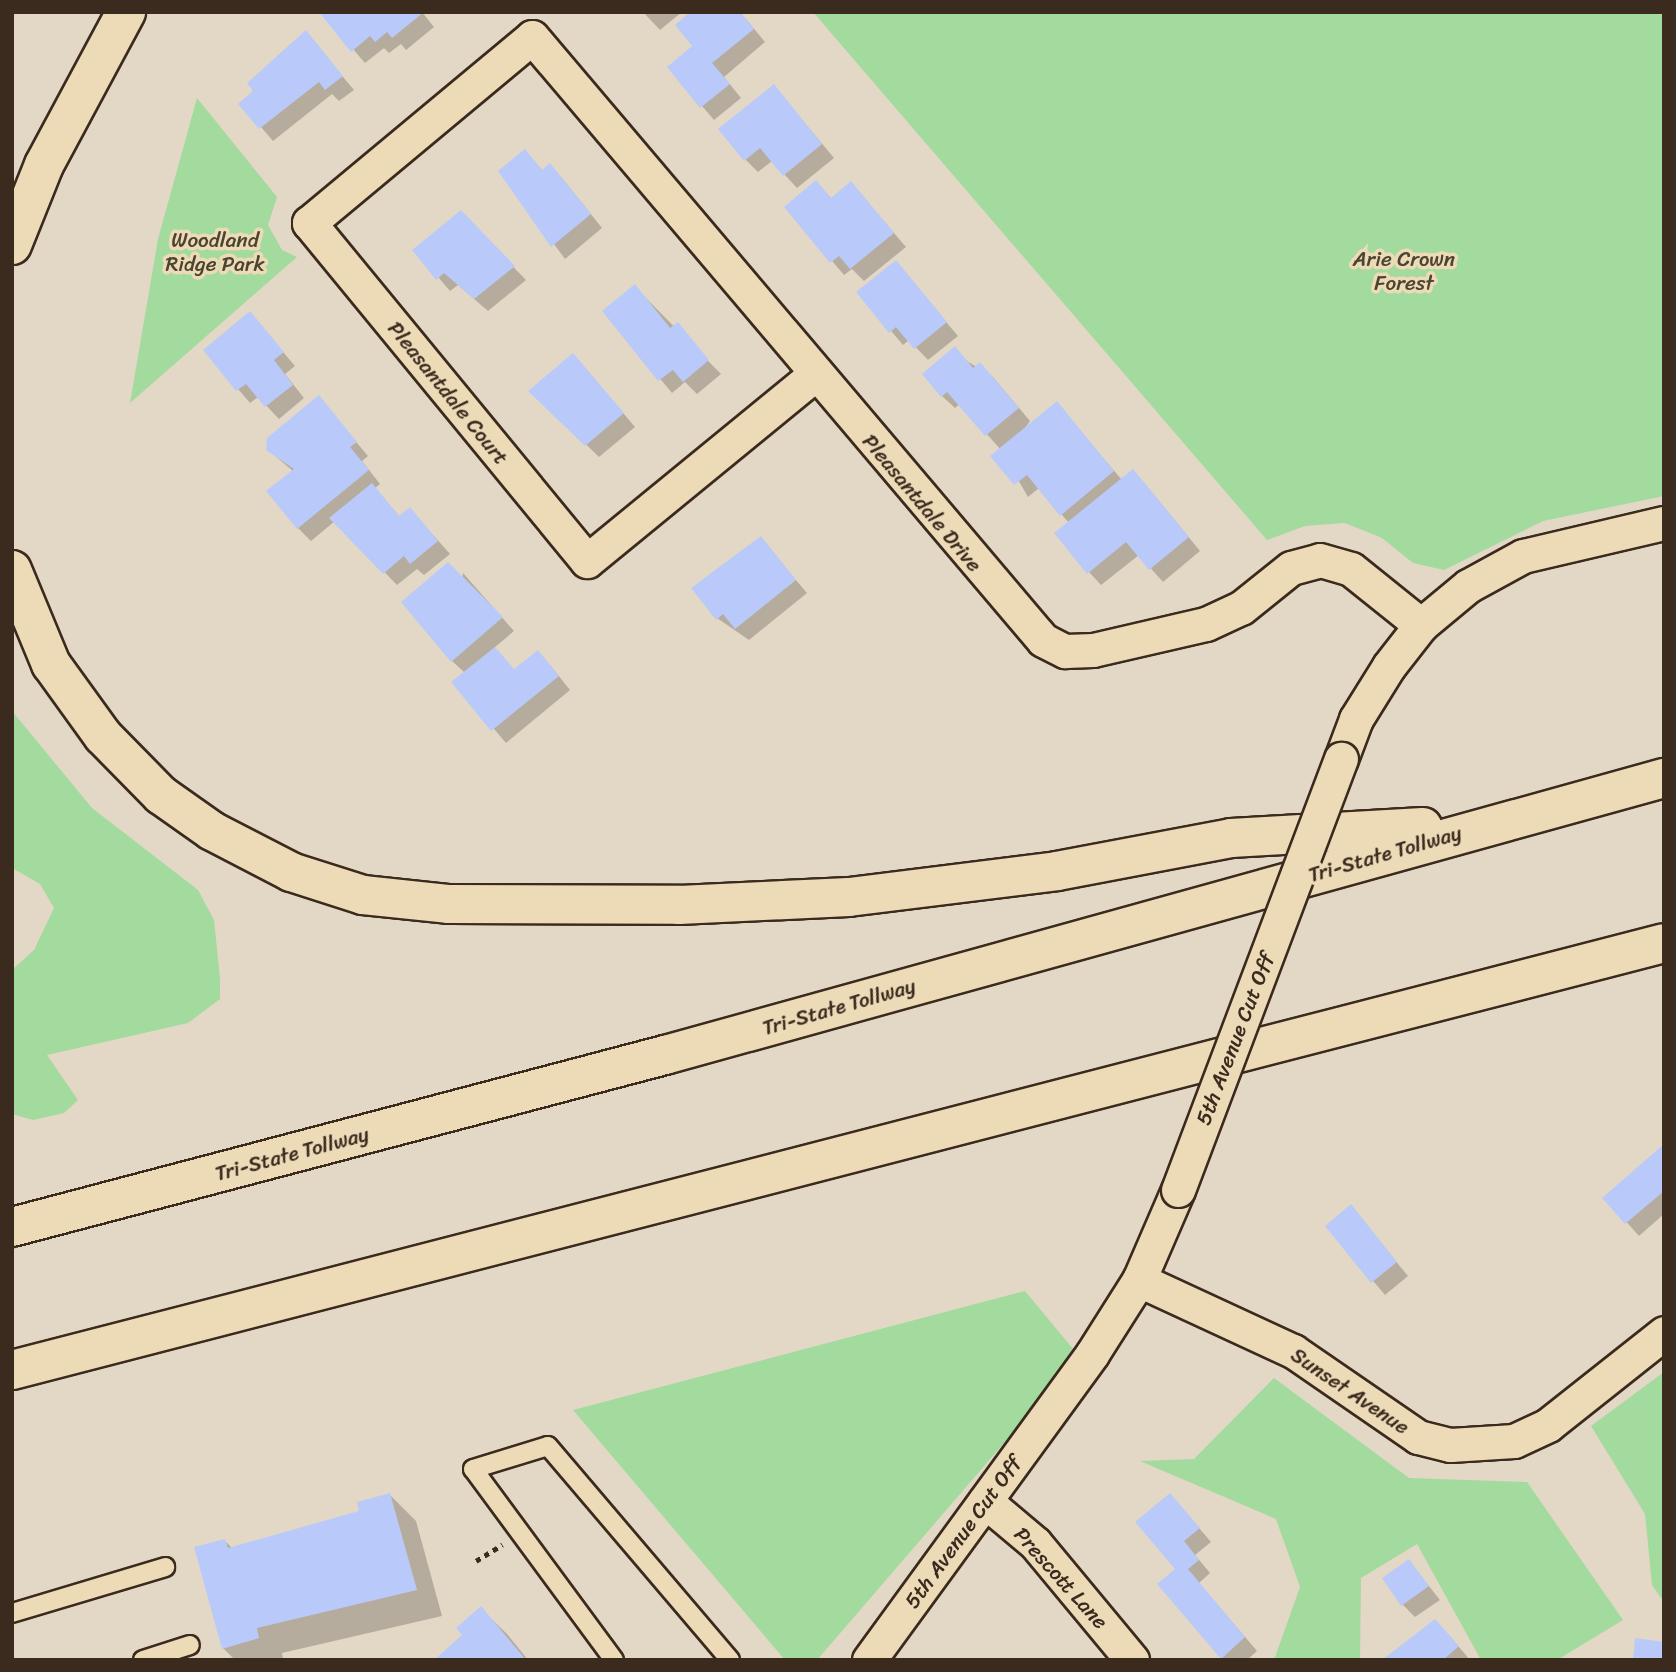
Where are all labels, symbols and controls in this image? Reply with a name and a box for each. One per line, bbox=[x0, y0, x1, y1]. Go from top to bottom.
park label: Woodland Ridge Park bbox=[165, 227, 265, 277]
park label: Arie Crown Forest bbox=[1353, 246, 1455, 296]
street label: Pleasantdale Court bbox=[382, 316, 514, 470]
street label: Pleasantdale Drive bbox=[857, 429, 987, 577]
street label: Tri-State Tollway bbox=[1305, 820, 1465, 888]
street label: 5th Avenue Cut Off bbox=[1191, 949, 1279, 1129]
street label: Tri-State Tollway bbox=[759, 973, 919, 1041]
street label: Tri-State Tollway bbox=[212, 1121, 372, 1187]
street label: Sunset Avenue bbox=[1286, 1342, 1414, 1440]
street label: 5th Avenue Cut Off bbox=[899, 1451, 1027, 1613]
street label: Prescott Lane bbox=[1009, 1522, 1113, 1634]

